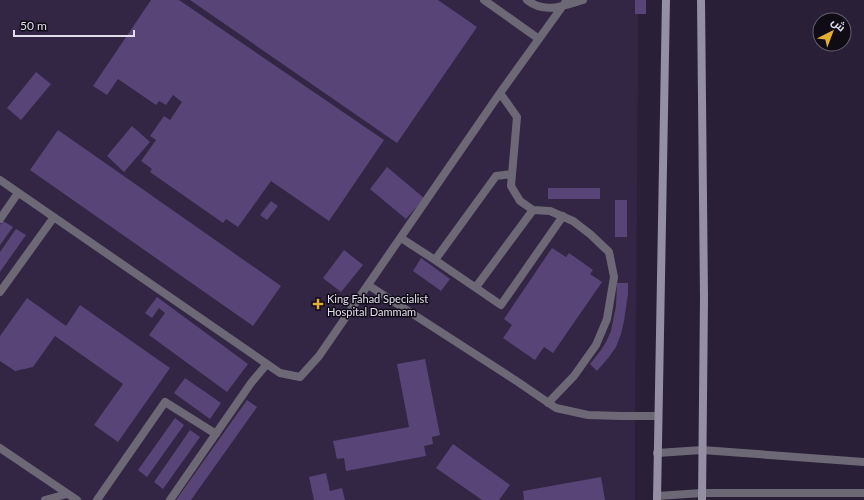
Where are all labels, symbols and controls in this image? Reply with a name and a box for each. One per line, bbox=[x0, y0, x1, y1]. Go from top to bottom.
scale bar bbox=[14, 12, 134, 38]
north arrow bbox=[812, 12, 852, 52]
text: ش bbox=[829, 15, 849, 34]
text: 50 m bbox=[20, 18, 47, 33]
place label: King Fahad Specialist Hospital Dammam bbox=[327, 292, 428, 318]
marker: King Fahad Specialist Hospital Dammam bbox=[312, 298, 324, 310]

